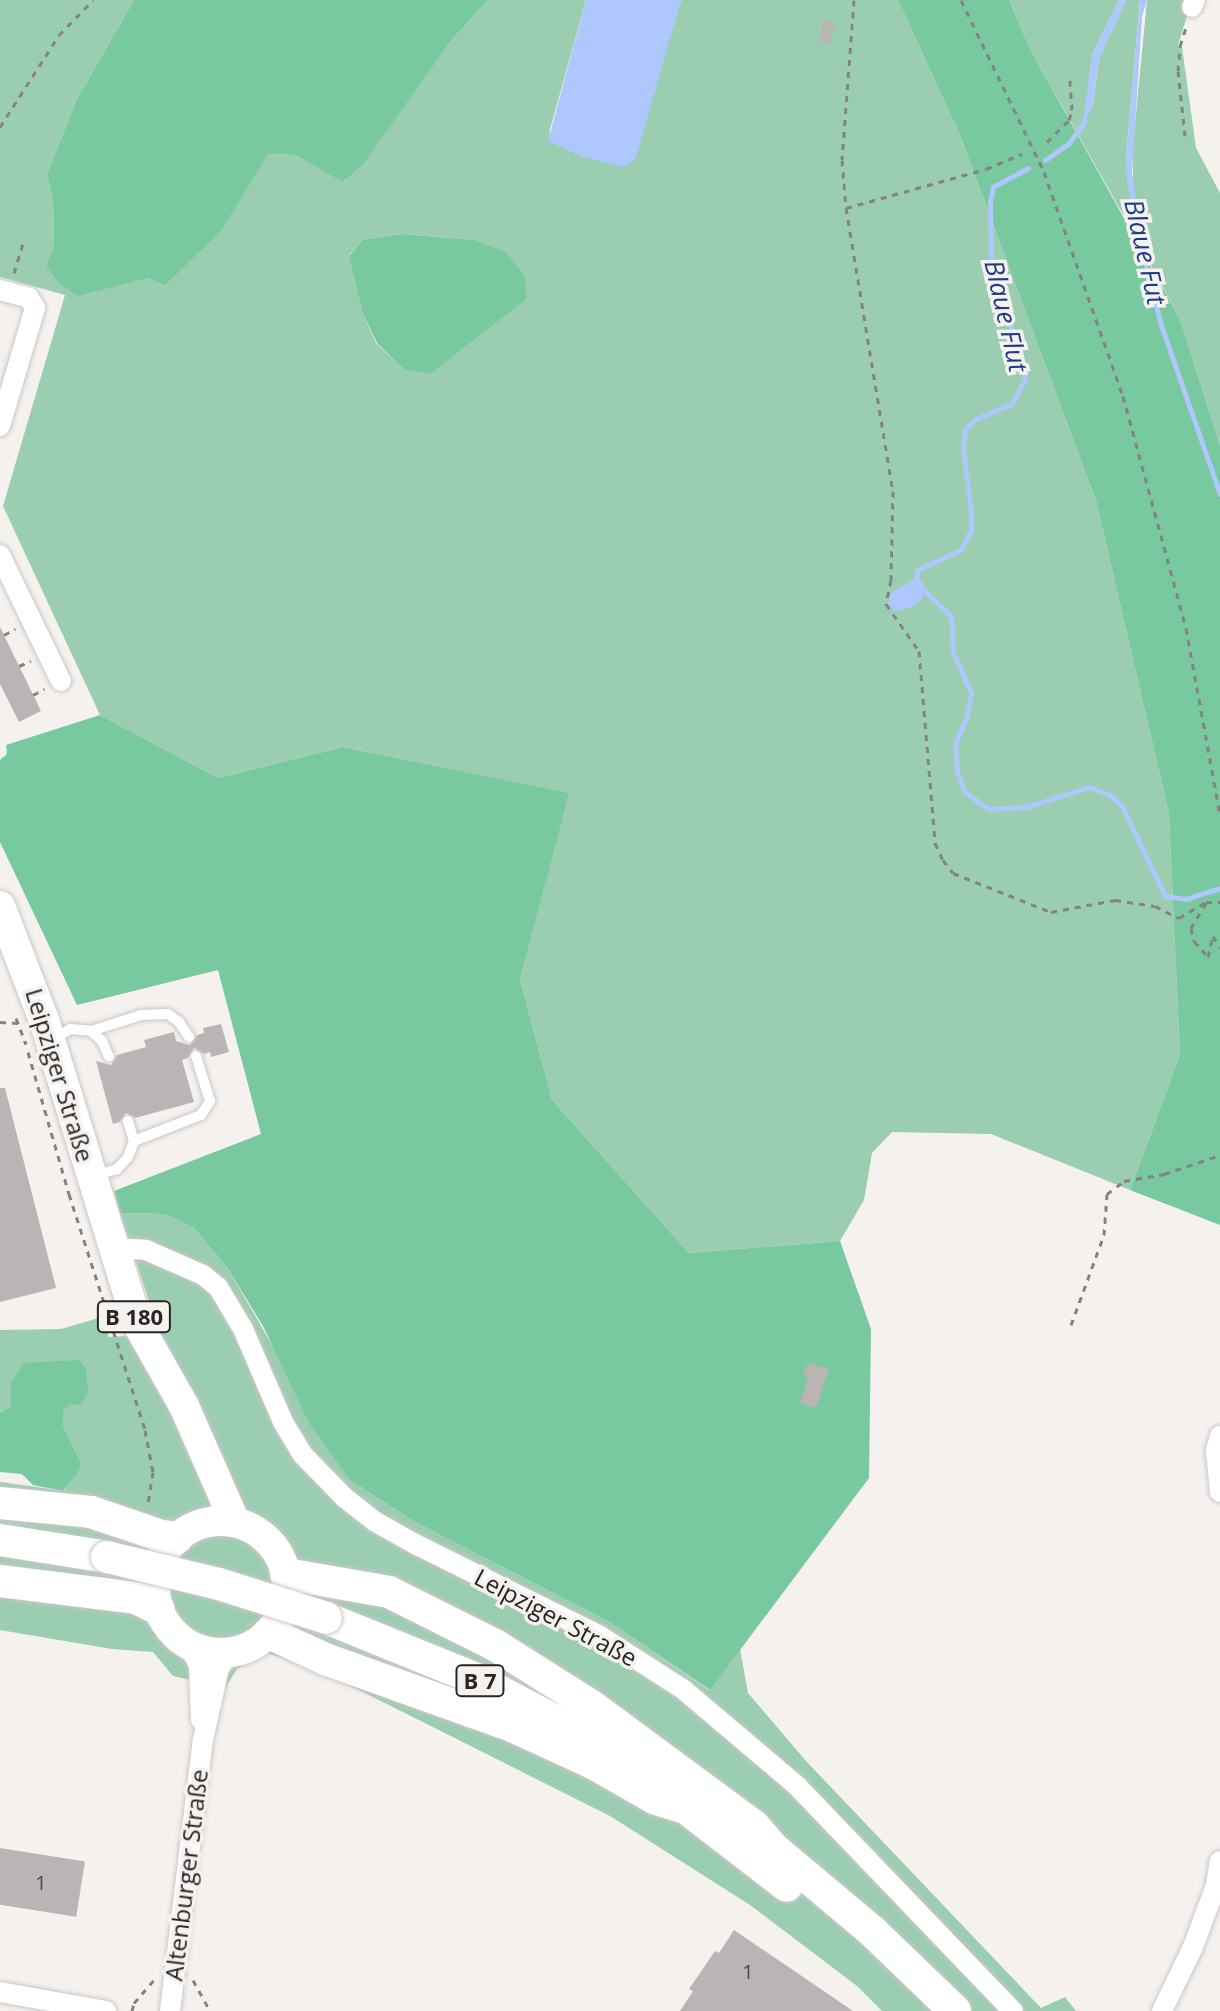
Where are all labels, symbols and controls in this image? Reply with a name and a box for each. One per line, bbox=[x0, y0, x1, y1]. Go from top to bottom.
water label: Blaue Fut bbox=[1118, 196, 1172, 308]
water label: Blaue Flut bbox=[978, 257, 1034, 375]
street label: Leipziger Straße bbox=[20, 985, 100, 1165]
road number: B 180 bbox=[96, 1299, 172, 1335]
street label: Leipziger Straße bbox=[470, 1562, 642, 1672]
road number: B 7 bbox=[454, 1663, 506, 1699]
street label: Altenburger Straße bbox=[159, 1768, 213, 1982]
house number: 1 bbox=[35, 1870, 47, 1894]
house number: 1 bbox=[742, 1959, 754, 1983]

